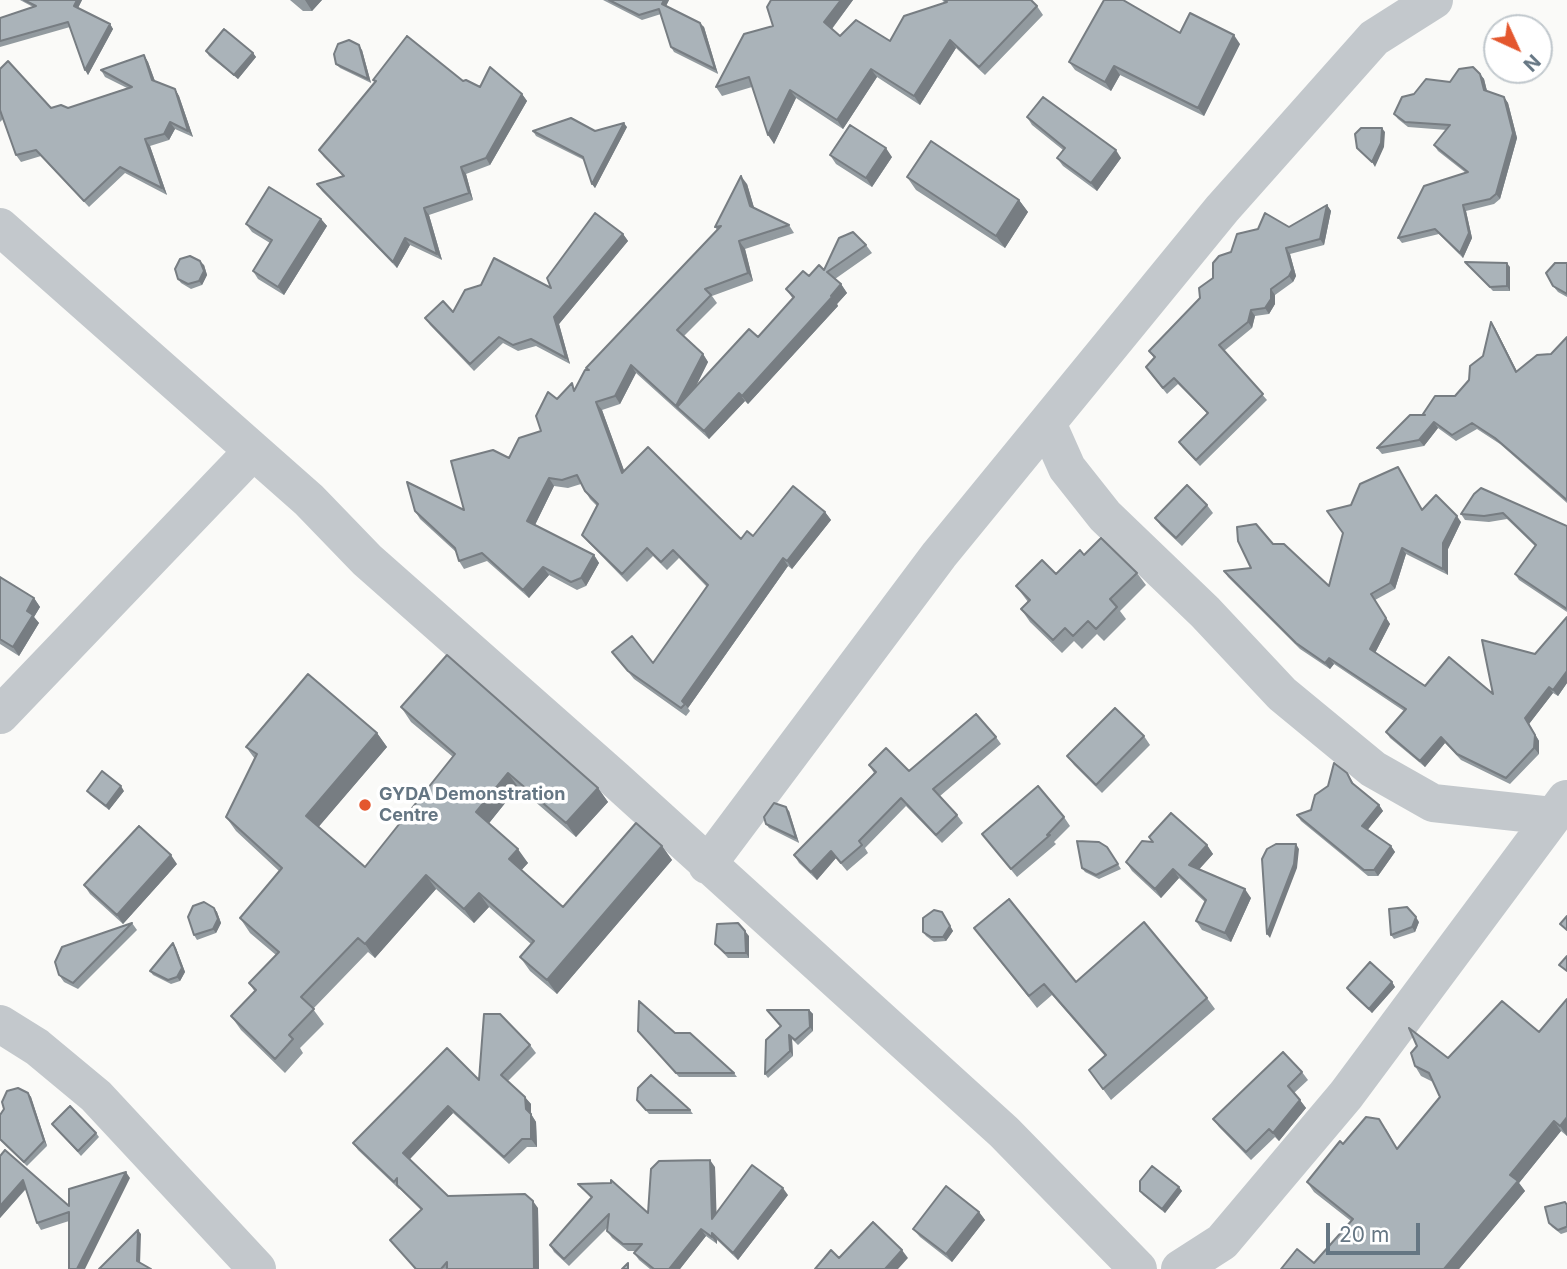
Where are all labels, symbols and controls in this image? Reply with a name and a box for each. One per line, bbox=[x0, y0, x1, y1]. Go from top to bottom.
north arrow bbox=[1483, 14, 1553, 84]
text: N bbox=[1519, 50, 1545, 76]
place label: GYDA Demonstration Centre bbox=[379, 784, 565, 826]
marker: GYDA Demonstration Centre bbox=[357, 797, 373, 813]
scale bar bbox=[1329, 1210, 1424, 1254]
text: 20 m bbox=[1339, 1222, 1389, 1247]

